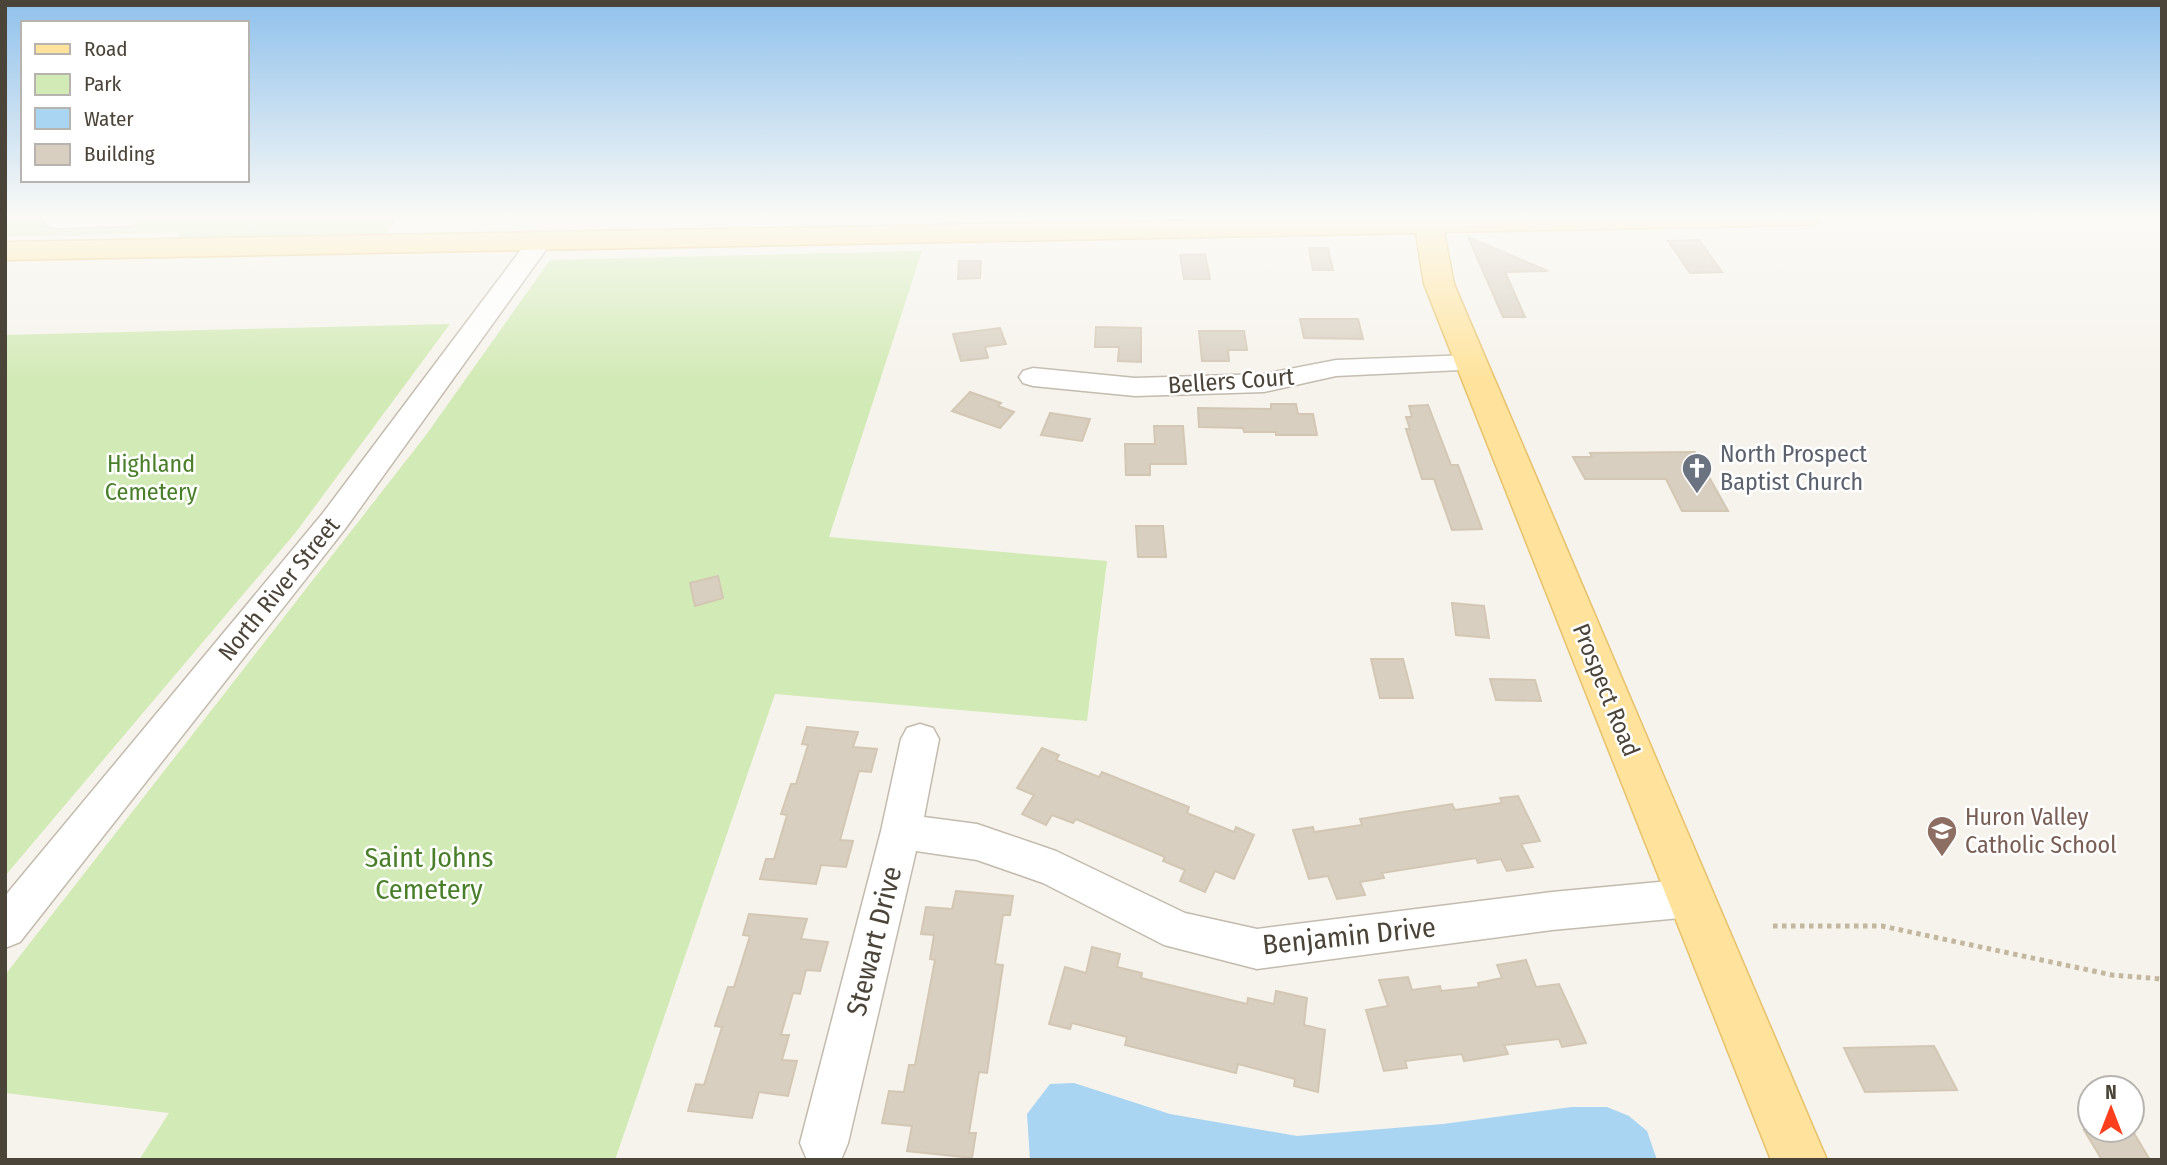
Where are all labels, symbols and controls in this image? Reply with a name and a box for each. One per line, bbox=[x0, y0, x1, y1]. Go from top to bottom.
legend bbox=[21, 21, 248, 182]
text: Road bbox=[84, 36, 128, 62]
text: Park bbox=[84, 71, 122, 97]
text: Water bbox=[84, 106, 134, 132]
text: Building bbox=[84, 141, 155, 167]
street label: Bellers Court bbox=[1167, 363, 1295, 399]
place label: North Prospect Baptist Church bbox=[1720, 440, 1867, 496]
park label: Highland Cemetery bbox=[105, 450, 197, 506]
church icon: North Prospect Baptist Church bbox=[1680, 451, 1714, 495]
street label: North River Street bbox=[213, 512, 345, 666]
street label: Prospect Road bbox=[1567, 619, 1645, 761]
place label: Huron Valley Catholic School bbox=[1965, 803, 2117, 859]
school or university icon: Huron Valley Catholic School bbox=[1925, 814, 1959, 858]
park label: Saint Johns Cemetery bbox=[365, 841, 494, 906]
street label: Stewart Drive bbox=[839, 863, 909, 1019]
street label: Benjamin Drive bbox=[1261, 911, 1437, 961]
north arrow bbox=[2076, 1074, 2146, 1144]
text: N bbox=[2105, 1081, 2117, 1104]

